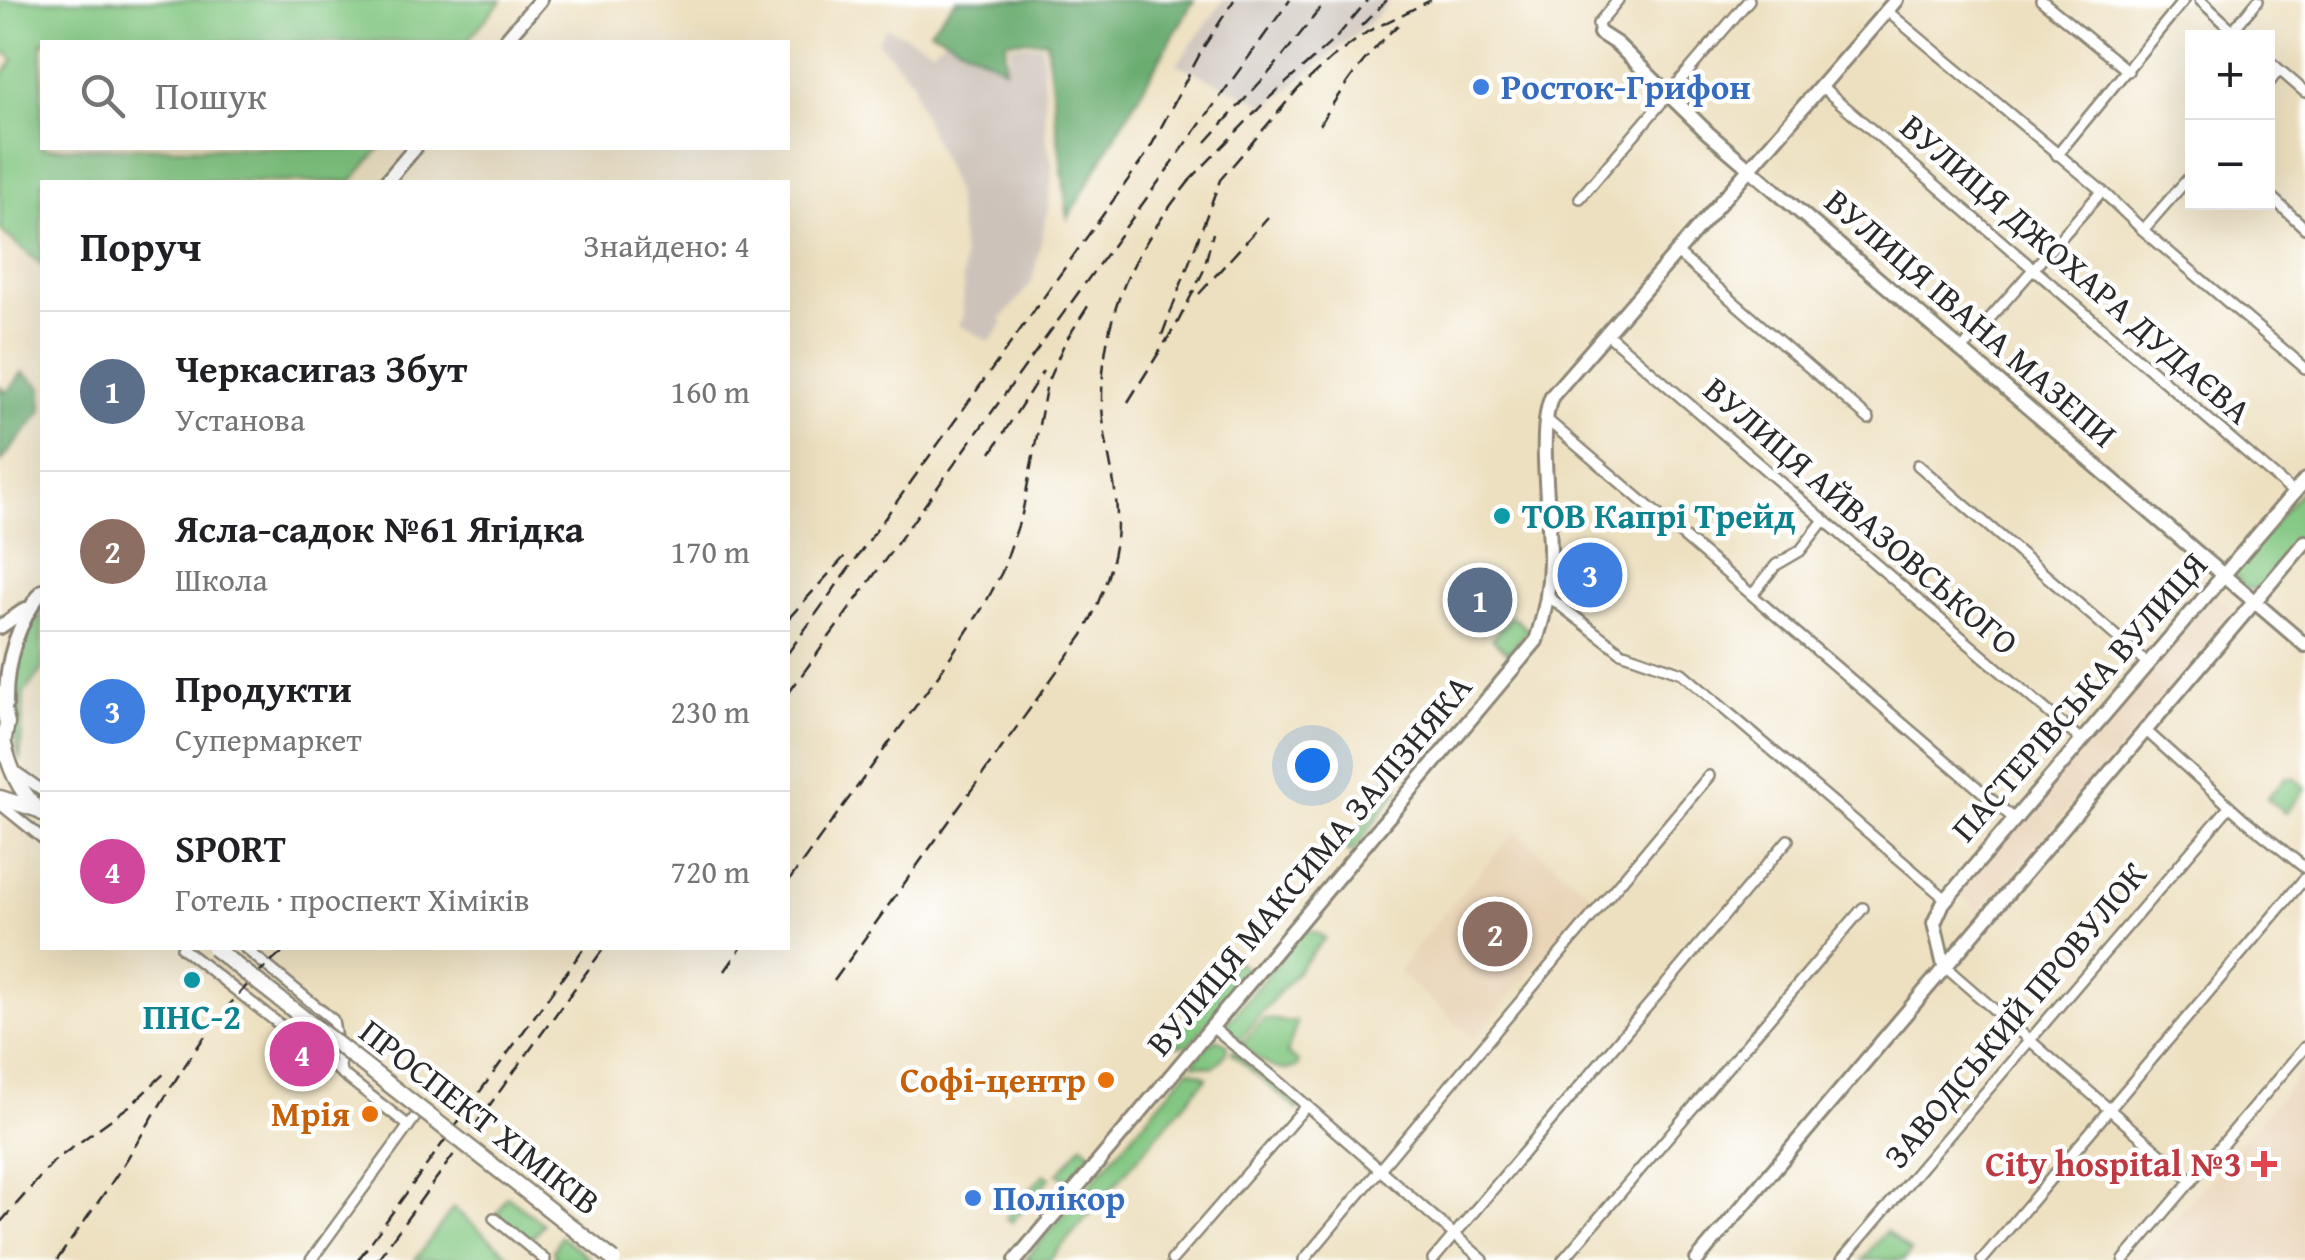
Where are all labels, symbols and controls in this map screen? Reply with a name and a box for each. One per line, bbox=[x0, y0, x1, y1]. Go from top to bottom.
map controls bbox=[2185, 30, 2275, 210]
button: + bbox=[2185, 30, 2275, 120]
search box bbox=[40, 40, 790, 150]
place label: Росток-Грифон bbox=[1501, 61, 1751, 112]
text: Пошук bbox=[155, 67, 267, 123]
icon: search bbox=[75, 68, 130, 123]
marker: Росток-Грифон bbox=[1470, 76, 1492, 98]
street label: ВУЛИЦЯ ДЖОХАРА ДУДАЄВА bbox=[1889, 102, 2263, 436]
button: − bbox=[2185, 120, 2275, 210]
street label: ВУЛИЦЯ ІВАНА МАЗЕПИ bbox=[1814, 176, 2129, 459]
text: Поруч bbox=[80, 215, 201, 276]
text: Знайдено: 4 bbox=[583, 222, 750, 269]
text: Черкасигаз Збут bbox=[175, 340, 467, 396]
street label: ВУЛИЦЯ АЙВАЗОВСЬКОГО bbox=[1693, 364, 2030, 667]
text: 1 bbox=[104, 368, 121, 415]
text: 160 m bbox=[671, 368, 750, 415]
text: Установа bbox=[175, 396, 305, 443]
place label: ТОВ Капрі Трейд bbox=[1522, 490, 1796, 541]
text: Ясла-садок №61 Ягідка bbox=[175, 500, 584, 556]
marker: ТОВ Капрі Трейд bbox=[1491, 505, 1513, 527]
text: 2 bbox=[104, 528, 121, 575]
text: 170 m bbox=[671, 528, 750, 575]
pin: 3 bbox=[1558, 538, 1622, 612]
street label: ПАСТЕРІВСЬКА ВУЛИЦЯ bbox=[1938, 541, 2219, 852]
text: Школа bbox=[175, 556, 268, 603]
pin: 1 bbox=[1448, 562, 1512, 638]
text: Продукти bbox=[175, 660, 352, 716]
street label: ВУЛИЦЯ МАКСИМА ЗАЛІЗНЯКА bbox=[1134, 663, 1484, 1066]
text: 3 bbox=[104, 688, 121, 735]
text: 230 m bbox=[671, 688, 750, 735]
text: Супермаркет bbox=[175, 716, 362, 763]
your location bbox=[1287, 740, 1338, 791]
text: SPORT bbox=[175, 820, 286, 876]
text: 4 bbox=[104, 848, 121, 895]
text: 720 m bbox=[671, 848, 750, 895]
street label: ЗАВОДСЬКИЙ ПРОВУЛОК bbox=[1871, 850, 2159, 1179]
text: Готель · проспект Хіміків bbox=[175, 876, 530, 923]
pin: 2 bbox=[1462, 896, 1528, 972]
marker: ПНС-2 bbox=[181, 969, 203, 991]
place label: ПНС-2 bbox=[143, 991, 241, 1042]
street label: ПРОСПЕКТ ХІМІКІВ bbox=[349, 1006, 612, 1227]
pin: 4 bbox=[270, 1016, 334, 1092]
place label: Софі-центр bbox=[900, 1054, 1086, 1105]
marker: Софі-центр bbox=[1095, 1069, 1117, 1091]
place label: Мрія bbox=[271, 1088, 350, 1139]
marker: Мрія bbox=[359, 1103, 381, 1125]
place label: City hospital №3 bbox=[1985, 1138, 2242, 1189]
marker: City hospital №3 bbox=[2251, 1151, 2277, 1177]
place label: Полікор bbox=[993, 1172, 1125, 1223]
marker: Полікор bbox=[962, 1187, 984, 1209]

